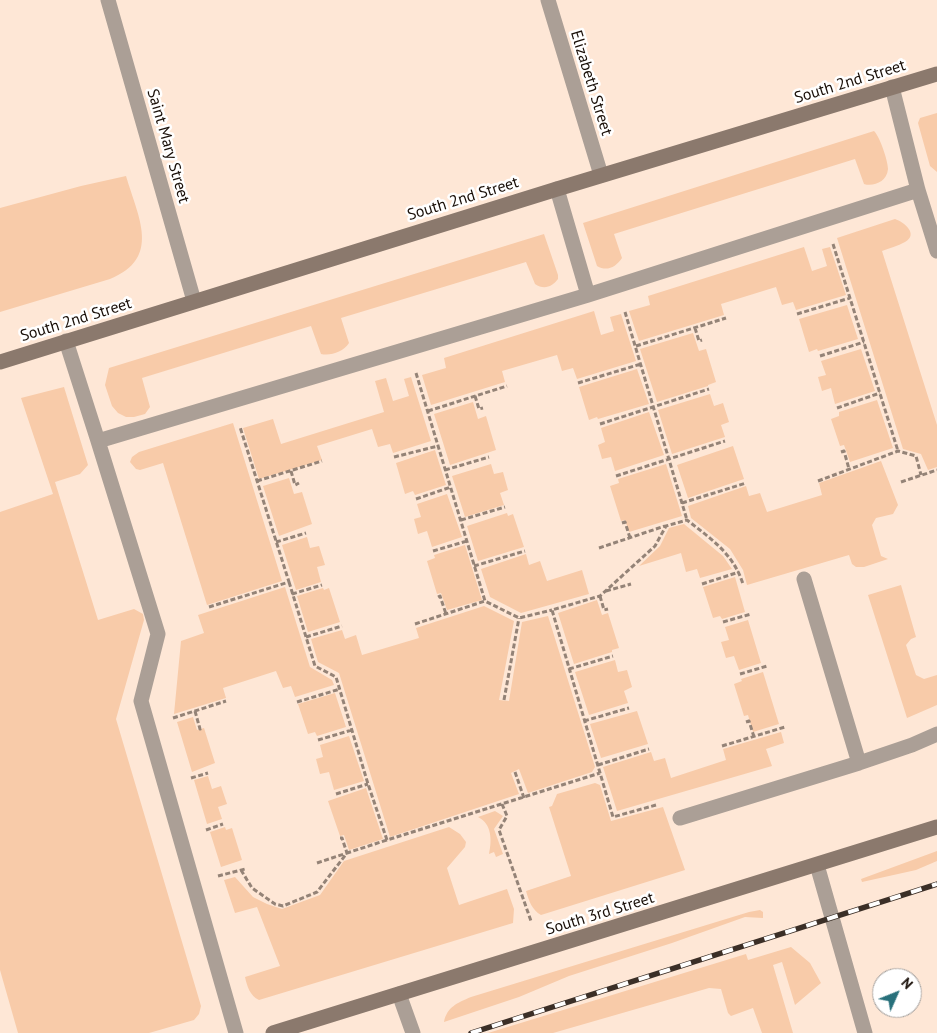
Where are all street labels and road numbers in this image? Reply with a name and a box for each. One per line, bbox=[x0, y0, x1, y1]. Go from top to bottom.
street label: Elizabeth Street bbox=[566, 28, 616, 138]
street label: South 2nd Street bbox=[792, 56, 908, 108]
street label: Saint Mary Street bbox=[143, 87, 193, 205]
street label: South 2nd Street bbox=[405, 173, 521, 225]
street label: South 2nd Street bbox=[18, 294, 134, 346]
street label: South 3rd Street bbox=[544, 888, 656, 940]

